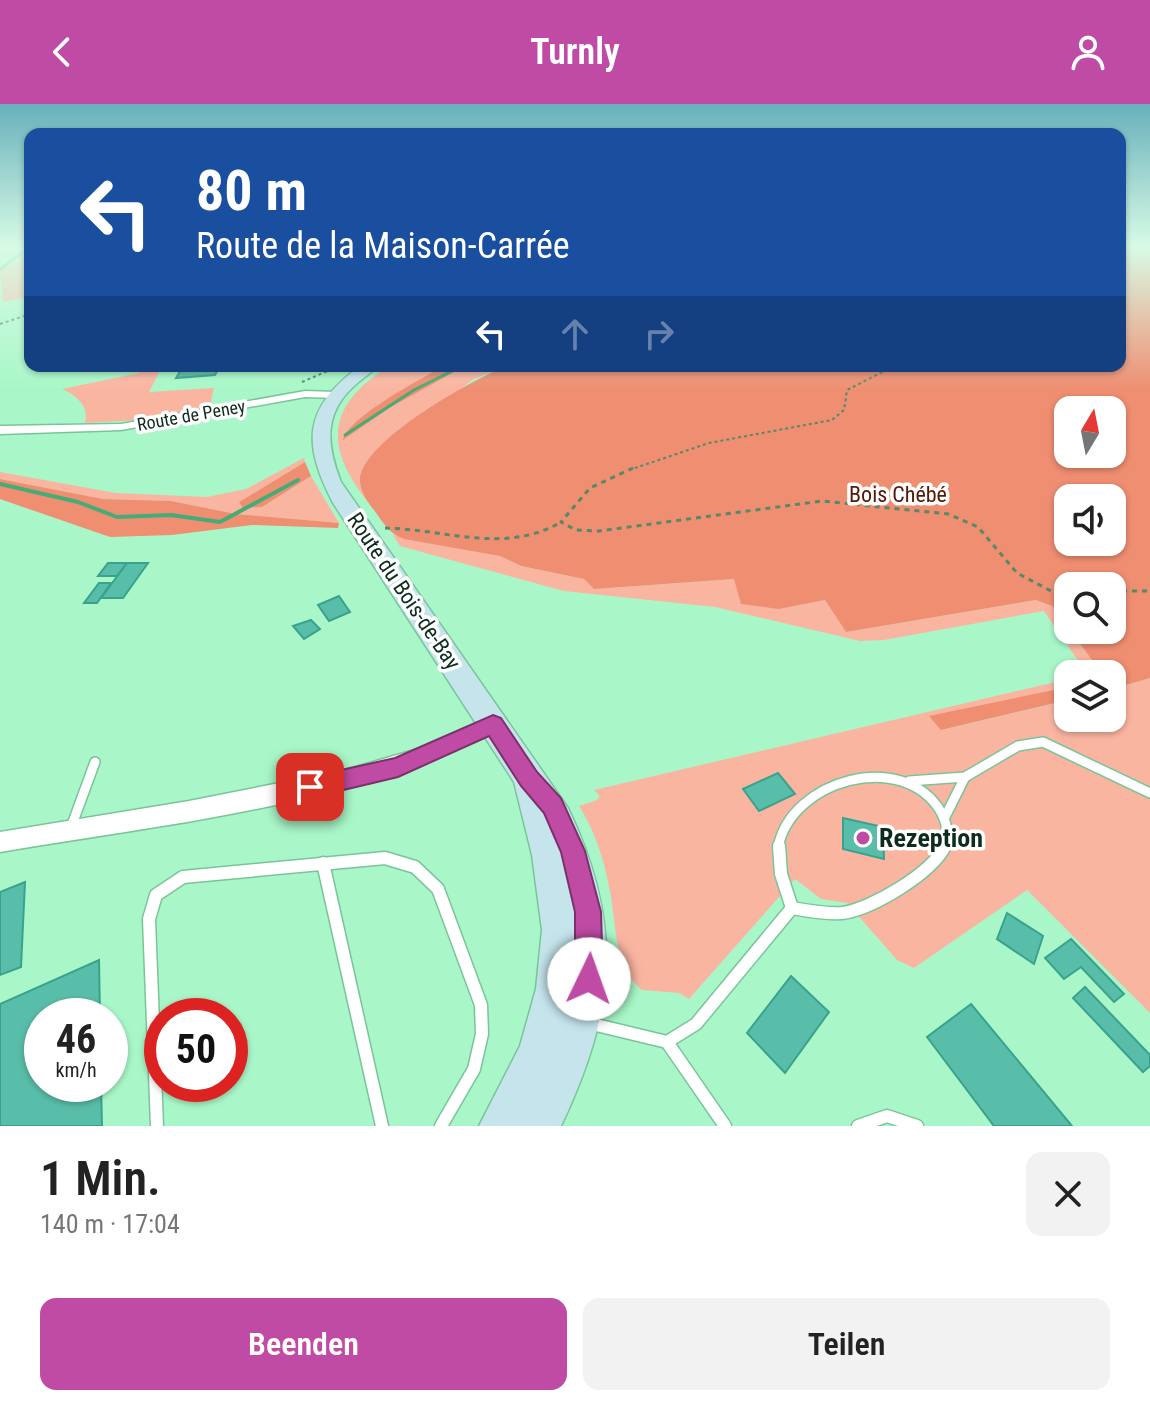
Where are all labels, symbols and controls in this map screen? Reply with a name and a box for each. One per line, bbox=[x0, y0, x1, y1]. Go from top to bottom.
icon: back bbox=[40, 30, 84, 74]
icon: person bbox=[1066, 30, 1110, 74]
text: Turnly bbox=[530, 31, 620, 73]
text: 80 m bbox=[196, 158, 307, 224]
icon: left bbox=[64, 160, 168, 264]
text: Route de la Maison-Carrée bbox=[196, 225, 570, 267]
icon: left bbox=[469, 312, 513, 356]
icon: ahead bbox=[553, 312, 597, 356]
icon: right bbox=[637, 312, 681, 356]
street label: Route de Peney bbox=[135, 395, 247, 435]
north arrow bbox=[1054, 396, 1126, 468]
map controls bbox=[1054, 396, 1126, 732]
park label: Bois Chébé bbox=[849, 482, 947, 507]
button: sound bbox=[1054, 484, 1126, 556]
street label: Route du Bois-de-Bay bbox=[342, 508, 466, 674]
button: search bbox=[1054, 572, 1126, 644]
button: layers bbox=[1054, 660, 1126, 732]
pin bbox=[276, 753, 344, 821]
icon: arrive bbox=[288, 765, 332, 809]
place label: Rezeption bbox=[879, 823, 983, 853]
marker: Rezeption bbox=[854, 829, 872, 847]
position arrow bbox=[547, 937, 631, 1021]
speed limit sign: 50 bbox=[144, 998, 248, 1102]
text: 46 bbox=[56, 1016, 96, 1063]
text: km/h bbox=[55, 1058, 97, 1082]
text: 1 Min. bbox=[40, 1150, 161, 1207]
button: close bbox=[1026, 1152, 1110, 1236]
text: 140 m · 17:04 bbox=[40, 1209, 180, 1239]
button: Beenden bbox=[40, 1298, 567, 1390]
button: Teilen bbox=[583, 1298, 1110, 1390]

